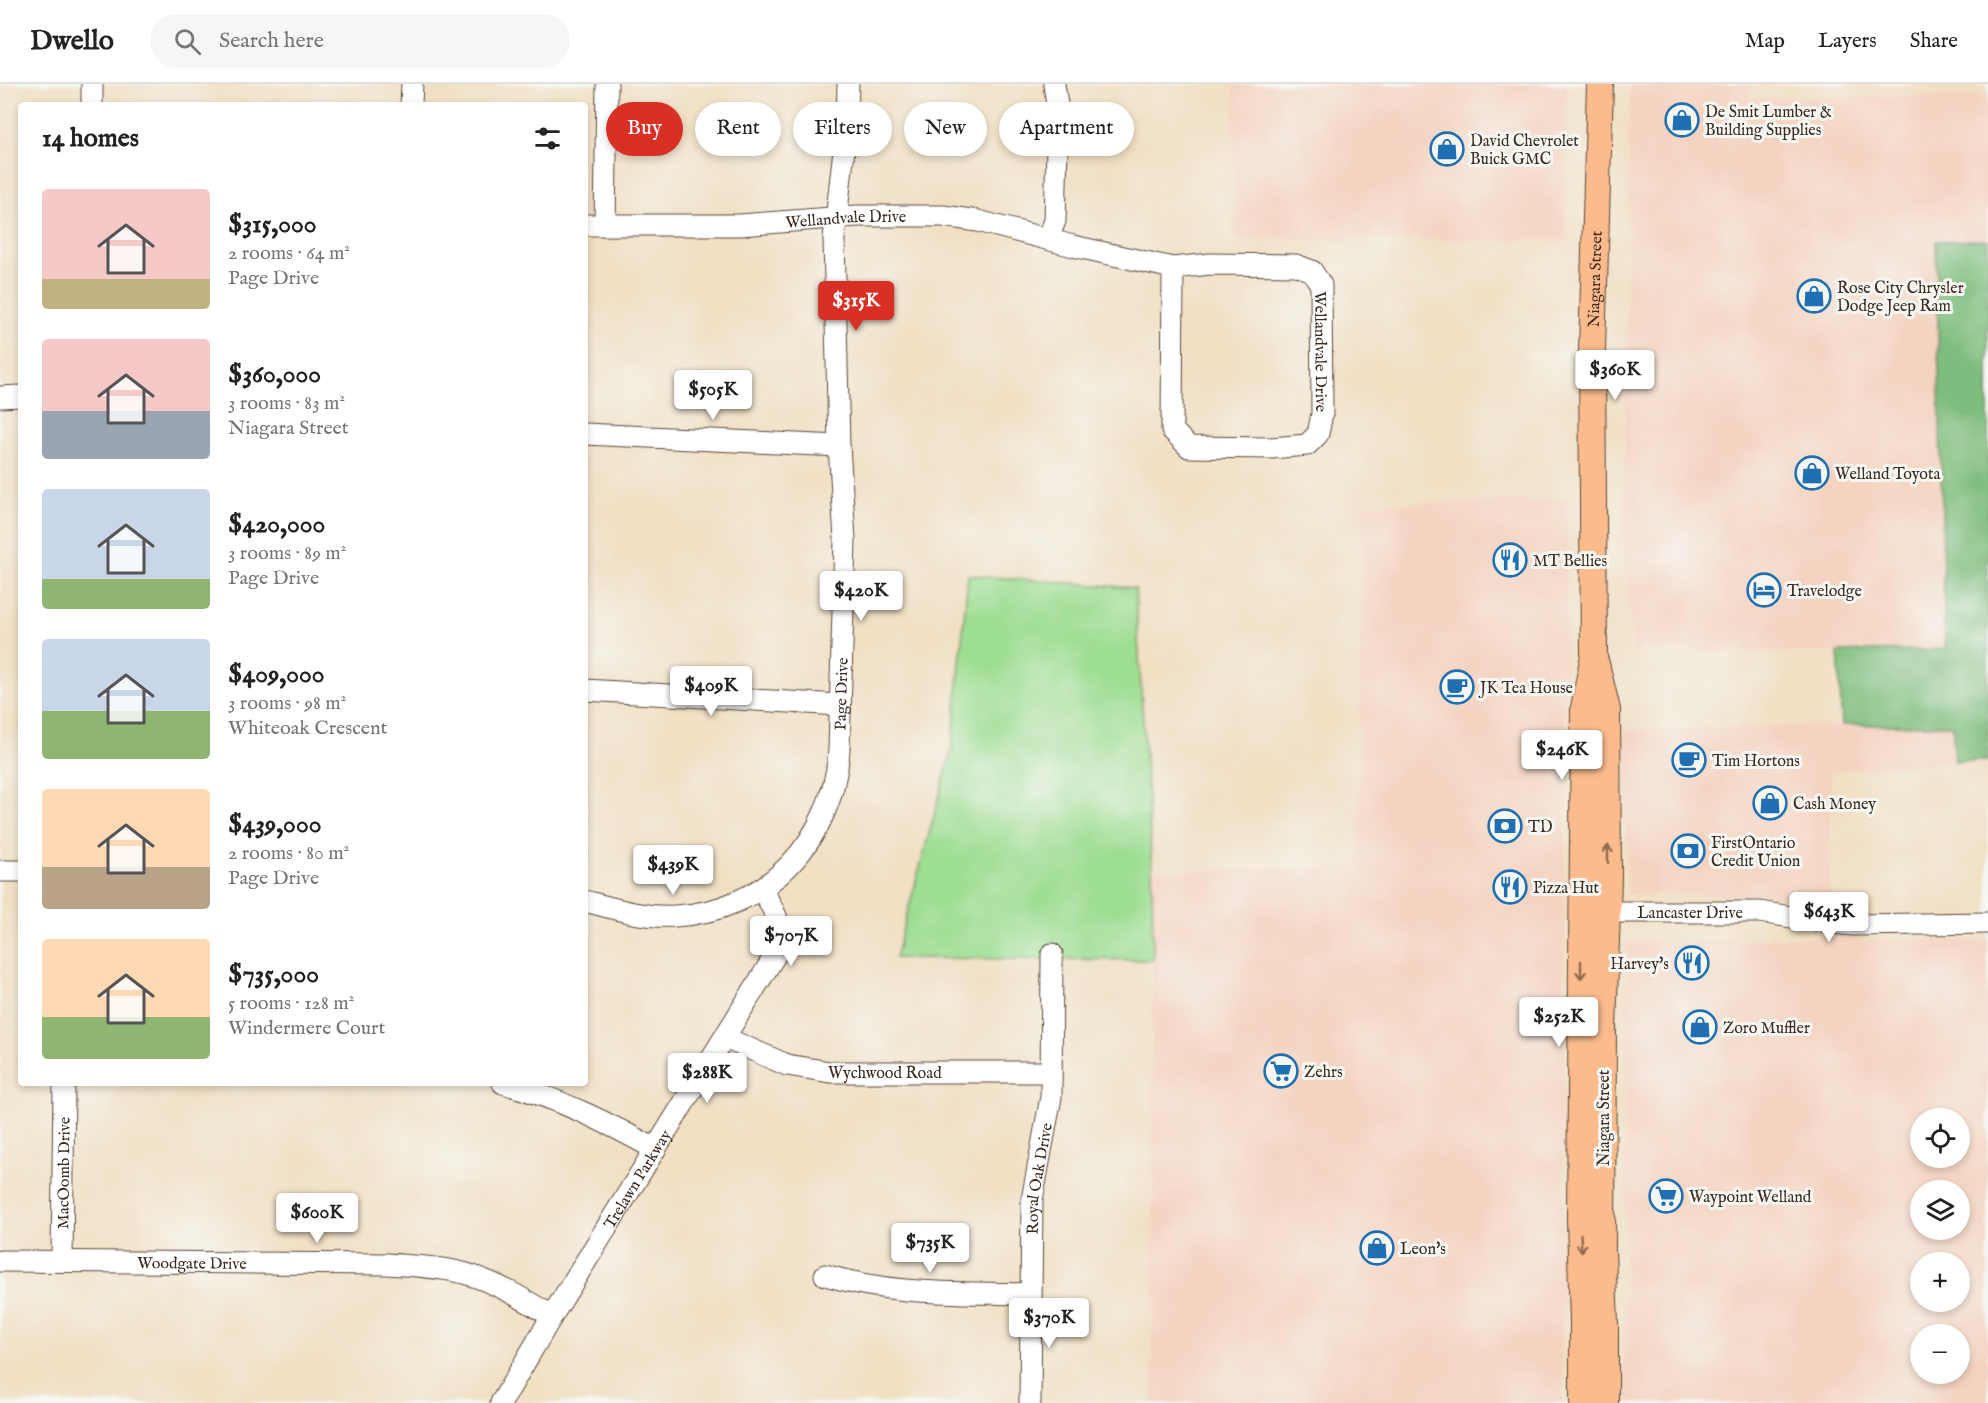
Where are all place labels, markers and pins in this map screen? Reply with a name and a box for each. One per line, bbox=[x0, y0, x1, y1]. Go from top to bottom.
shop icon: De Smit Lumber & Building Supplies bbox=[1664, 102, 1700, 138]
place label: De Smit Lumber & Building Supplies bbox=[1705, 103, 1832, 141]
shop icon: David Chevrolet Buick GMC bbox=[1429, 131, 1465, 167]
place label: David Chevrolet Buick GMC bbox=[1470, 132, 1579, 170]
shop icon: Rose City Chrysler Dodge Jeep Ram bbox=[1796, 278, 1832, 314]
place label: Rose City Chrysler Dodge Jeep Ram bbox=[1837, 279, 1964, 317]
pin: $315K bbox=[814, 281, 898, 332]
pin: $360K bbox=[1573, 350, 1657, 401]
pin: $505K bbox=[671, 370, 755, 421]
shop icon: Welland Toyota bbox=[1794, 455, 1830, 491]
place label: Welland Toyota bbox=[1835, 465, 1940, 485]
restaurant icon: MT Bellies bbox=[1492, 542, 1528, 578]
place label: MT Bellies bbox=[1533, 552, 1607, 572]
pin: $420K bbox=[819, 571, 903, 622]
hotel icon: Travelodge bbox=[1746, 572, 1782, 608]
place label: Travelodge bbox=[1787, 582, 1862, 602]
pin: $409K bbox=[669, 666, 753, 717]
cafe icon: JK Tea House bbox=[1439, 669, 1475, 705]
place label: JK Tea House bbox=[1478, 679, 1573, 699]
pin: $246K bbox=[1520, 730, 1604, 781]
cafe icon: Tim Hortons bbox=[1671, 742, 1707, 778]
place label: Tim Hortons bbox=[1712, 752, 1800, 772]
shop icon: Cash Money bbox=[1752, 785, 1788, 821]
place label: Cash Money bbox=[1793, 795, 1876, 815]
bank icon: TD bbox=[1487, 808, 1523, 844]
place label: TD bbox=[1528, 818, 1553, 838]
bank icon: FirstOntario Credit Union bbox=[1670, 833, 1706, 869]
place label: FirstOntario Credit Union bbox=[1711, 834, 1801, 872]
pin: $439K bbox=[631, 845, 715, 896]
restaurant icon: Pizza Hut bbox=[1492, 869, 1528, 905]
place label: Pizza Hut bbox=[1533, 879, 1600, 899]
pin: $643K bbox=[1787, 892, 1871, 943]
pin: $707K bbox=[749, 916, 833, 967]
restaurant icon: Harvey's bbox=[1674, 945, 1710, 981]
place label: Harvey's bbox=[1610, 955, 1669, 975]
pin: $252K bbox=[1517, 997, 1601, 1048]
shop icon: Zoro Muffler bbox=[1682, 1009, 1718, 1045]
place label: Zoro Muffler bbox=[1723, 1019, 1810, 1039]
pin: $288K bbox=[665, 1053, 749, 1104]
supermarket icon: Zehrs bbox=[1263, 1053, 1299, 1089]
place label: Zehrs bbox=[1304, 1063, 1343, 1083]
supermarket icon: Waypoint Welland bbox=[1648, 1178, 1684, 1214]
place label: Waypoint Welland bbox=[1689, 1188, 1812, 1208]
pin: $600K bbox=[275, 1193, 359, 1244]
pin: $735K bbox=[888, 1223, 972, 1274]
shop icon: Leon's bbox=[1359, 1230, 1395, 1266]
place label: Leon's bbox=[1400, 1240, 1446, 1260]
pin: $370K bbox=[1007, 1298, 1091, 1349]

